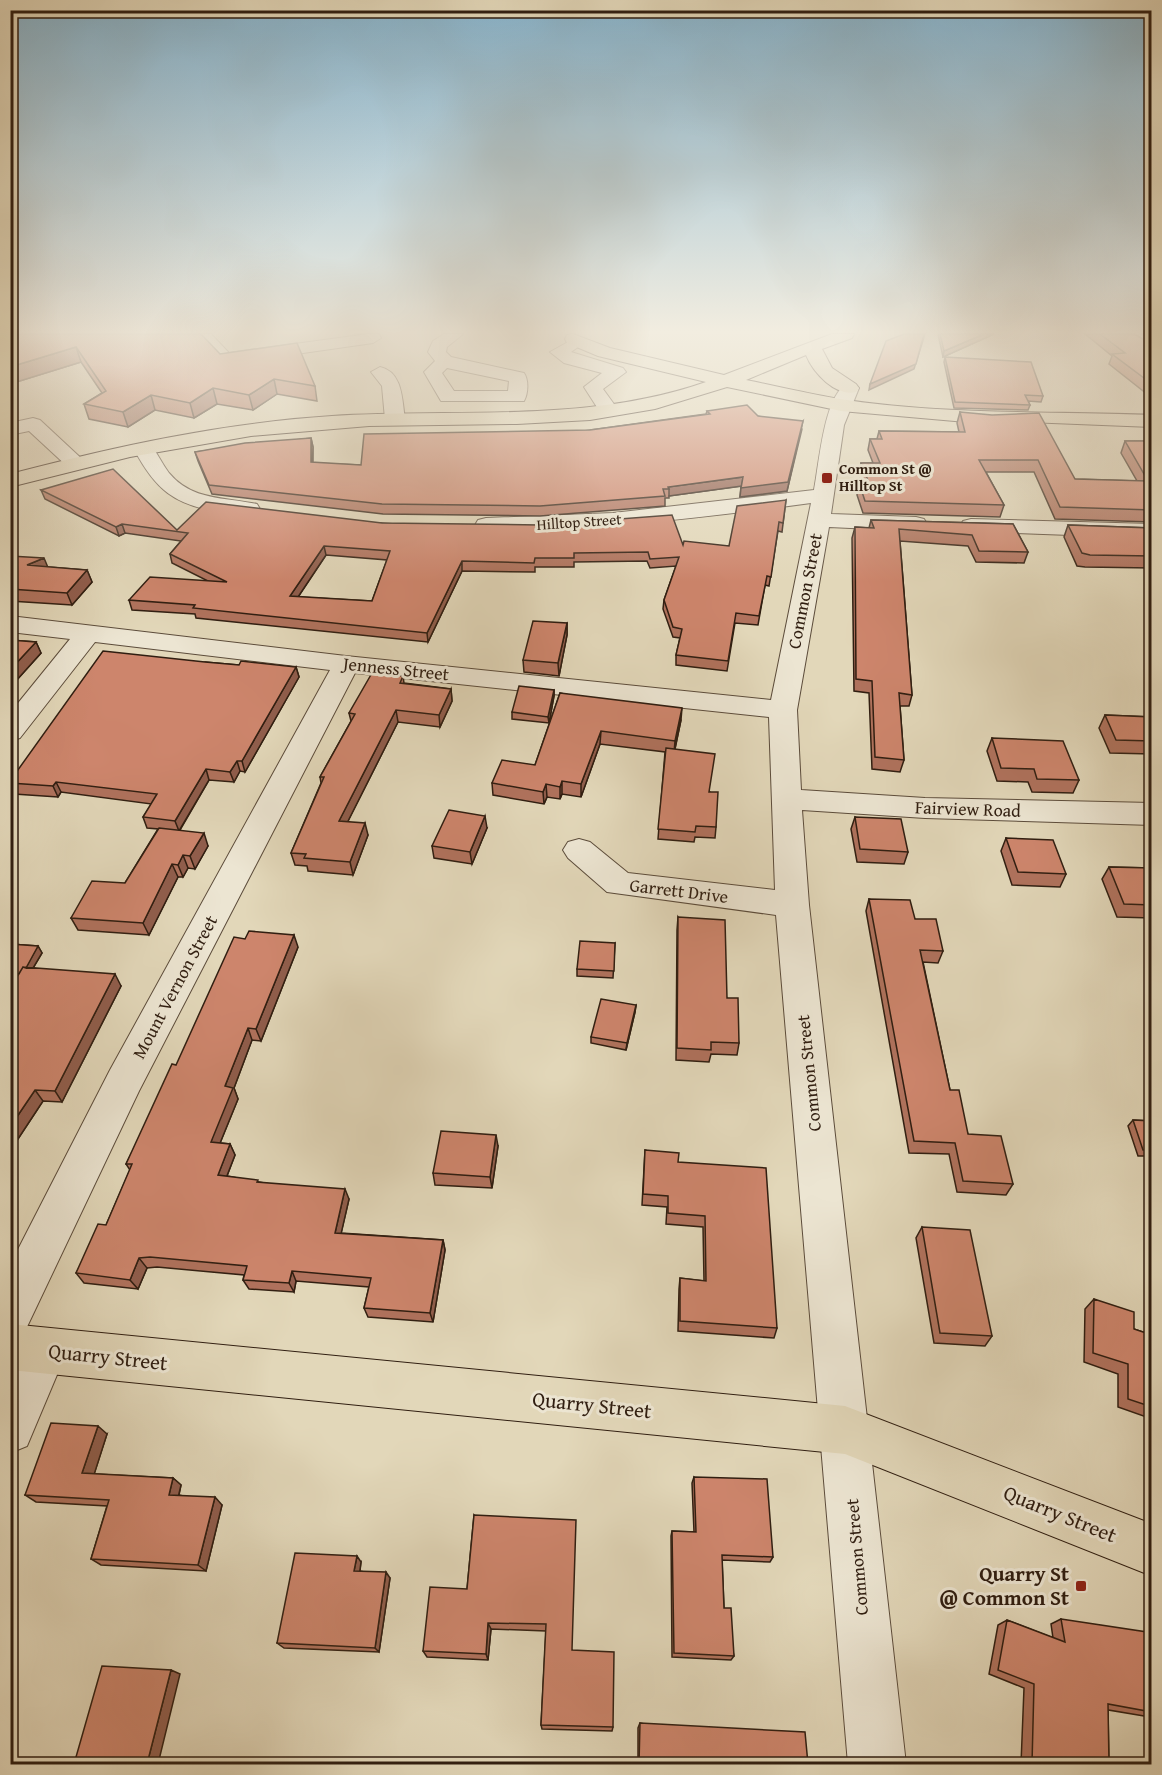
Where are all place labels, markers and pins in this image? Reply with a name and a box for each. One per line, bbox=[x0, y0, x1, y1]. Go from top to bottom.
place label: Common St @ Hilltop St bbox=[839, 458, 932, 496]
marker: Common St @ Hilltop St bbox=[820, 471, 834, 485]
place label: Quarry St @ Common St bbox=[939, 1558, 1069, 1613]
marker: Quarry St @ Common St bbox=[1074, 1579, 1088, 1593]

